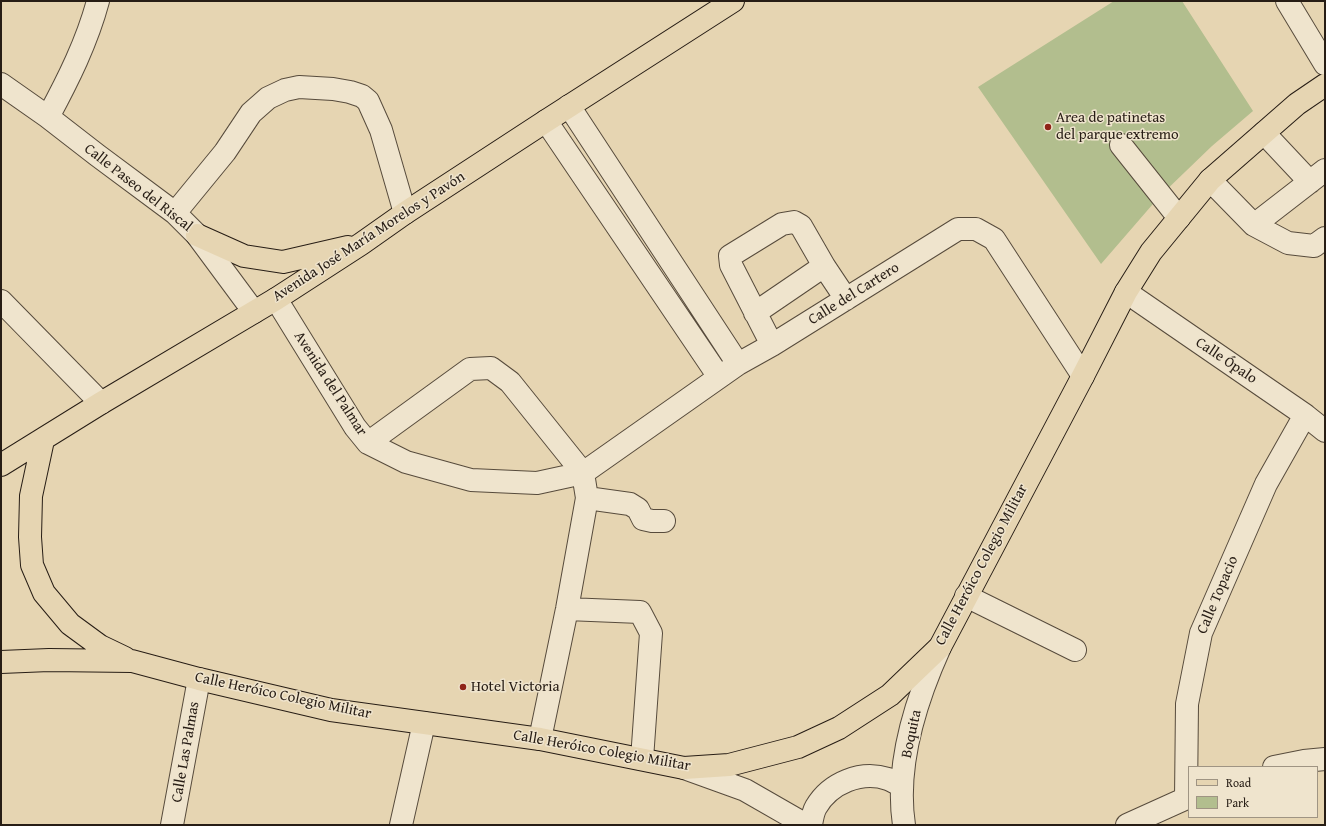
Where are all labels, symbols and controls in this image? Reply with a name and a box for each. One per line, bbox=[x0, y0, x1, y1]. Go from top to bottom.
place label: Area de patinetas del parque extremo bbox=[1056, 109, 1179, 144]
marker: Area de patinetas del parque extremo bbox=[1043, 122, 1053, 132]
street label: Calle Paseo del Riscal bbox=[80, 140, 196, 236]
street label: Avenida José María Morelos y Pavón bbox=[269, 168, 469, 306]
street label: Calle del Cartero bbox=[805, 259, 903, 329]
street label: Avenida del Palmar bbox=[290, 328, 370, 440]
street label: Calle Ópalo bbox=[1192, 334, 1260, 388]
street label: Calle Heróico Colegio Militar bbox=[932, 481, 1032, 649]
street label: Calle Topacio bbox=[1193, 553, 1243, 637]
street label: Calle Heróico Colegio Militar bbox=[193, 669, 373, 723]
place label: Hotel Victoria bbox=[471, 678, 560, 696]
marker: Hotel Victoria bbox=[458, 682, 468, 692]
street label: Calle Las Palmas bbox=[168, 700, 204, 804]
street label: Boquita bbox=[898, 708, 926, 760]
street label: Calle Heróico Colegio Militar bbox=[512, 727, 692, 775]
legend bbox=[1188, 766, 1318, 818]
text: Road bbox=[1226, 774, 1251, 791]
text: Park bbox=[1226, 794, 1249, 811]

